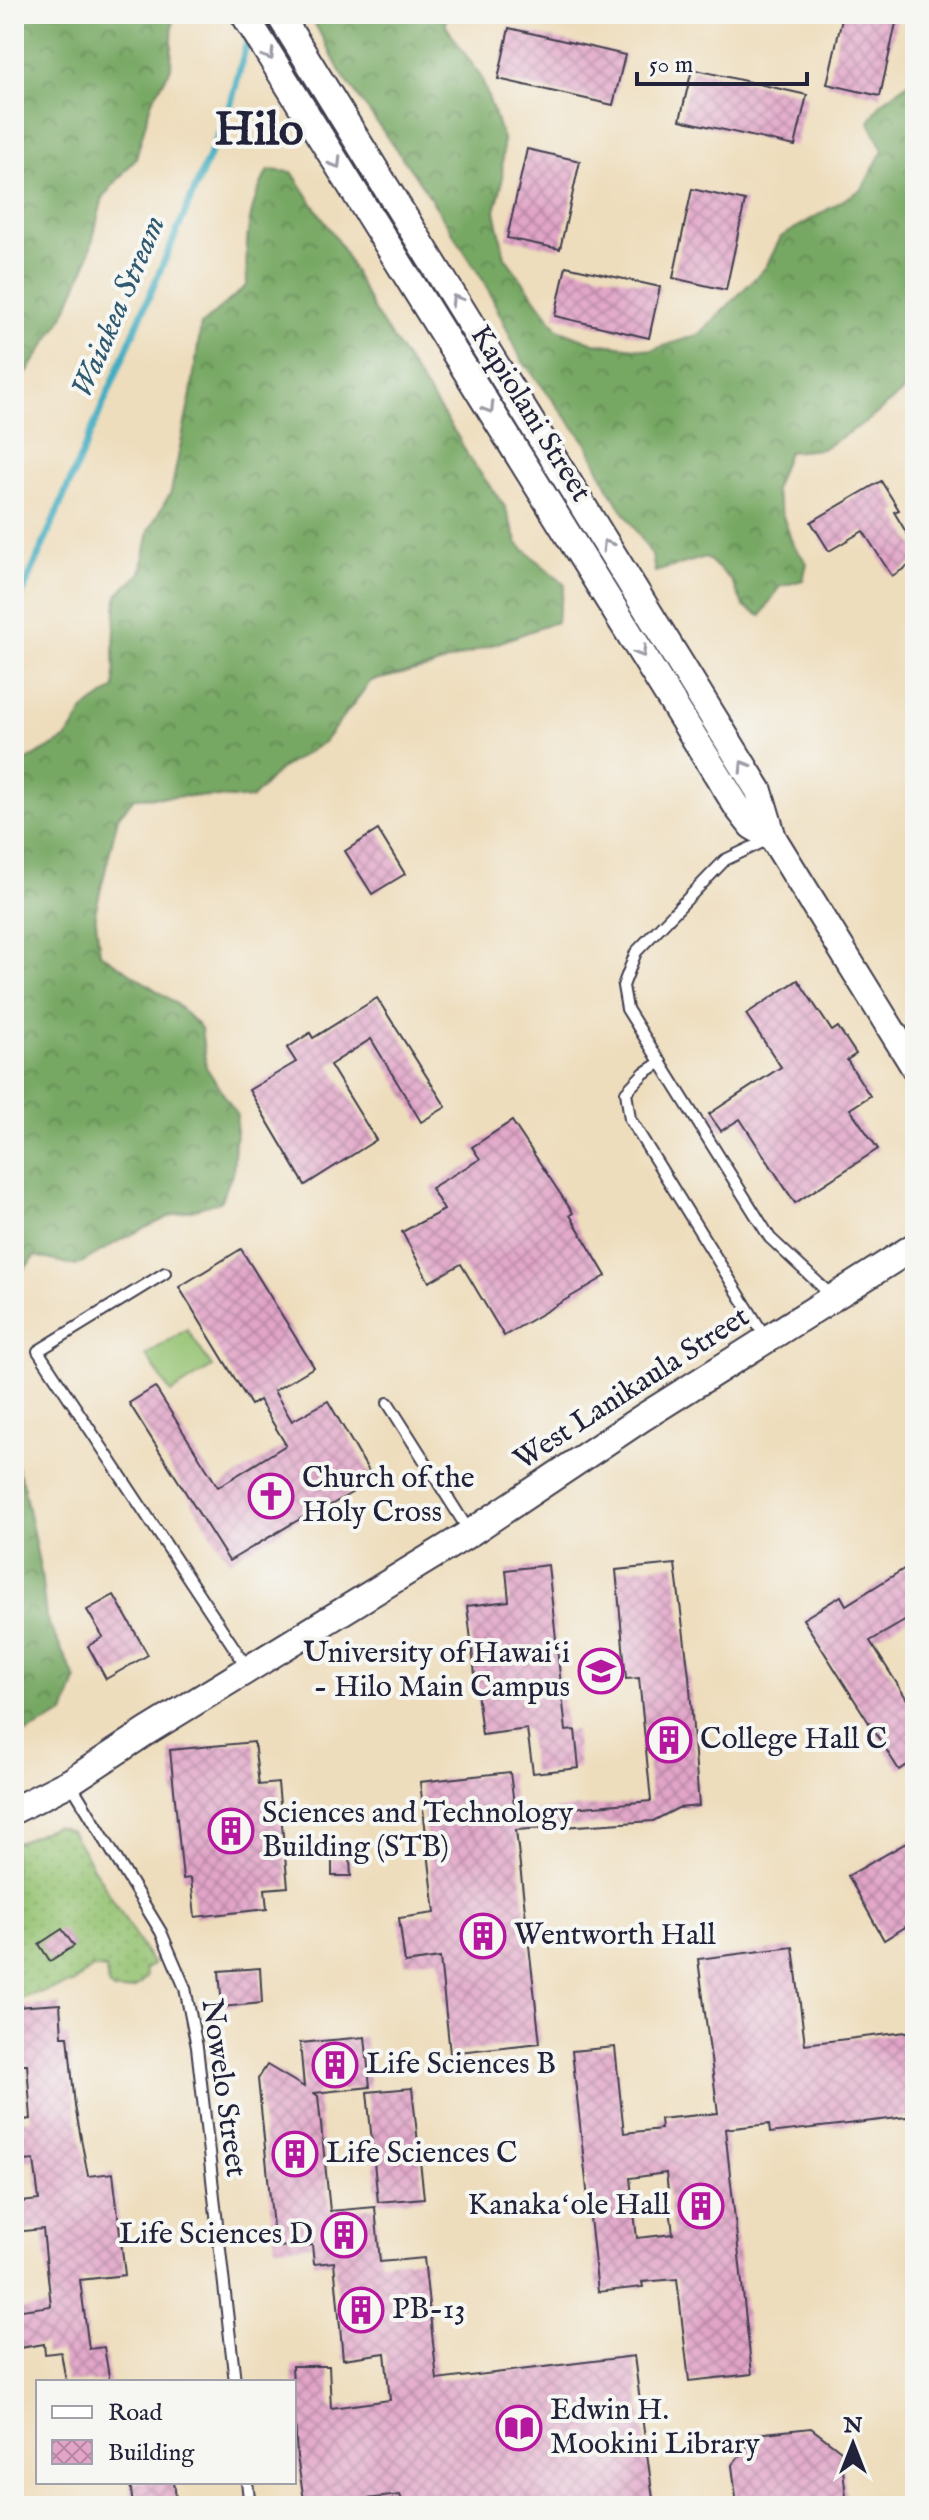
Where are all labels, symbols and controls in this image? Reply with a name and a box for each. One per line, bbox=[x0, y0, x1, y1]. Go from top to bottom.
scale bar bbox=[637, 36, 807, 86]
one-way arrow bbox=[260, 47, 275, 61]
text: 50 m bbox=[649, 50, 693, 81]
district label: Hilo bbox=[215, 102, 303, 161]
one-way arrow bbox=[327, 154, 342, 169]
water label: Waiakea Stream bbox=[62, 210, 176, 404]
one-way arrow bbox=[450, 294, 465, 309]
street label: Kapiolani Street bbox=[461, 319, 599, 509]
one-way arrow bbox=[479, 399, 494, 413]
one-way arrow bbox=[601, 539, 617, 554]
one-way arrow bbox=[631, 643, 647, 658]
one-way arrow bbox=[738, 760, 753, 775]
street label: West Lanikaula Street bbox=[507, 1299, 757, 1479]
place label: Church of the Holy Cross bbox=[302, 1460, 475, 1532]
church icon: Church of the Holy Cross bbox=[247, 1472, 295, 1520]
place label: University of Hawaiʻi - Hilo Main Campus bbox=[303, 1635, 570, 1707]
school or university icon: University of Hawaiʻi - Hilo Main Campus bbox=[577, 1647, 625, 1695]
building icon: College Hall C bbox=[645, 1716, 693, 1764]
place label: College Hall C bbox=[700, 1721, 887, 1759]
place label: Sciences and Technology Building (STB) bbox=[262, 1795, 573, 1867]
building icon: Sciences and Technology Building (STB) bbox=[207, 1807, 255, 1855]
building icon: Wentworth Hall bbox=[459, 1912, 507, 1960]
place label: Wentworth Hall bbox=[514, 1917, 716, 1955]
street label: Nowelo Street bbox=[192, 1996, 254, 2180]
building icon: Life Sciences B bbox=[311, 2041, 359, 2089]
place label: Life Sciences B bbox=[366, 2046, 556, 2084]
building icon: Life Sciences C bbox=[271, 2130, 319, 2178]
place label: Life Sciences C bbox=[326, 2135, 518, 2173]
building icon: Kanakaʻole Hall bbox=[677, 2182, 725, 2230]
place label: Kanakaʻole Hall bbox=[468, 2187, 671, 2225]
building icon: Life Sciences D bbox=[320, 2211, 368, 2259]
place label: Life Sciences D bbox=[119, 2216, 313, 2254]
building icon: PB-13 bbox=[337, 2286, 385, 2334]
place label: PB-13 bbox=[392, 2291, 466, 2329]
legend bbox=[36, 2380, 296, 2484]
place label: Edwin H. Mookini Library bbox=[550, 2392, 760, 2464]
text: Road bbox=[108, 2398, 162, 2429]
library icon: Edwin H. Mookini Library bbox=[495, 2404, 543, 2452]
north arrow bbox=[813, 2404, 893, 2484]
text: N bbox=[842, 2412, 863, 2440]
text: Building bbox=[108, 2438, 195, 2469]

